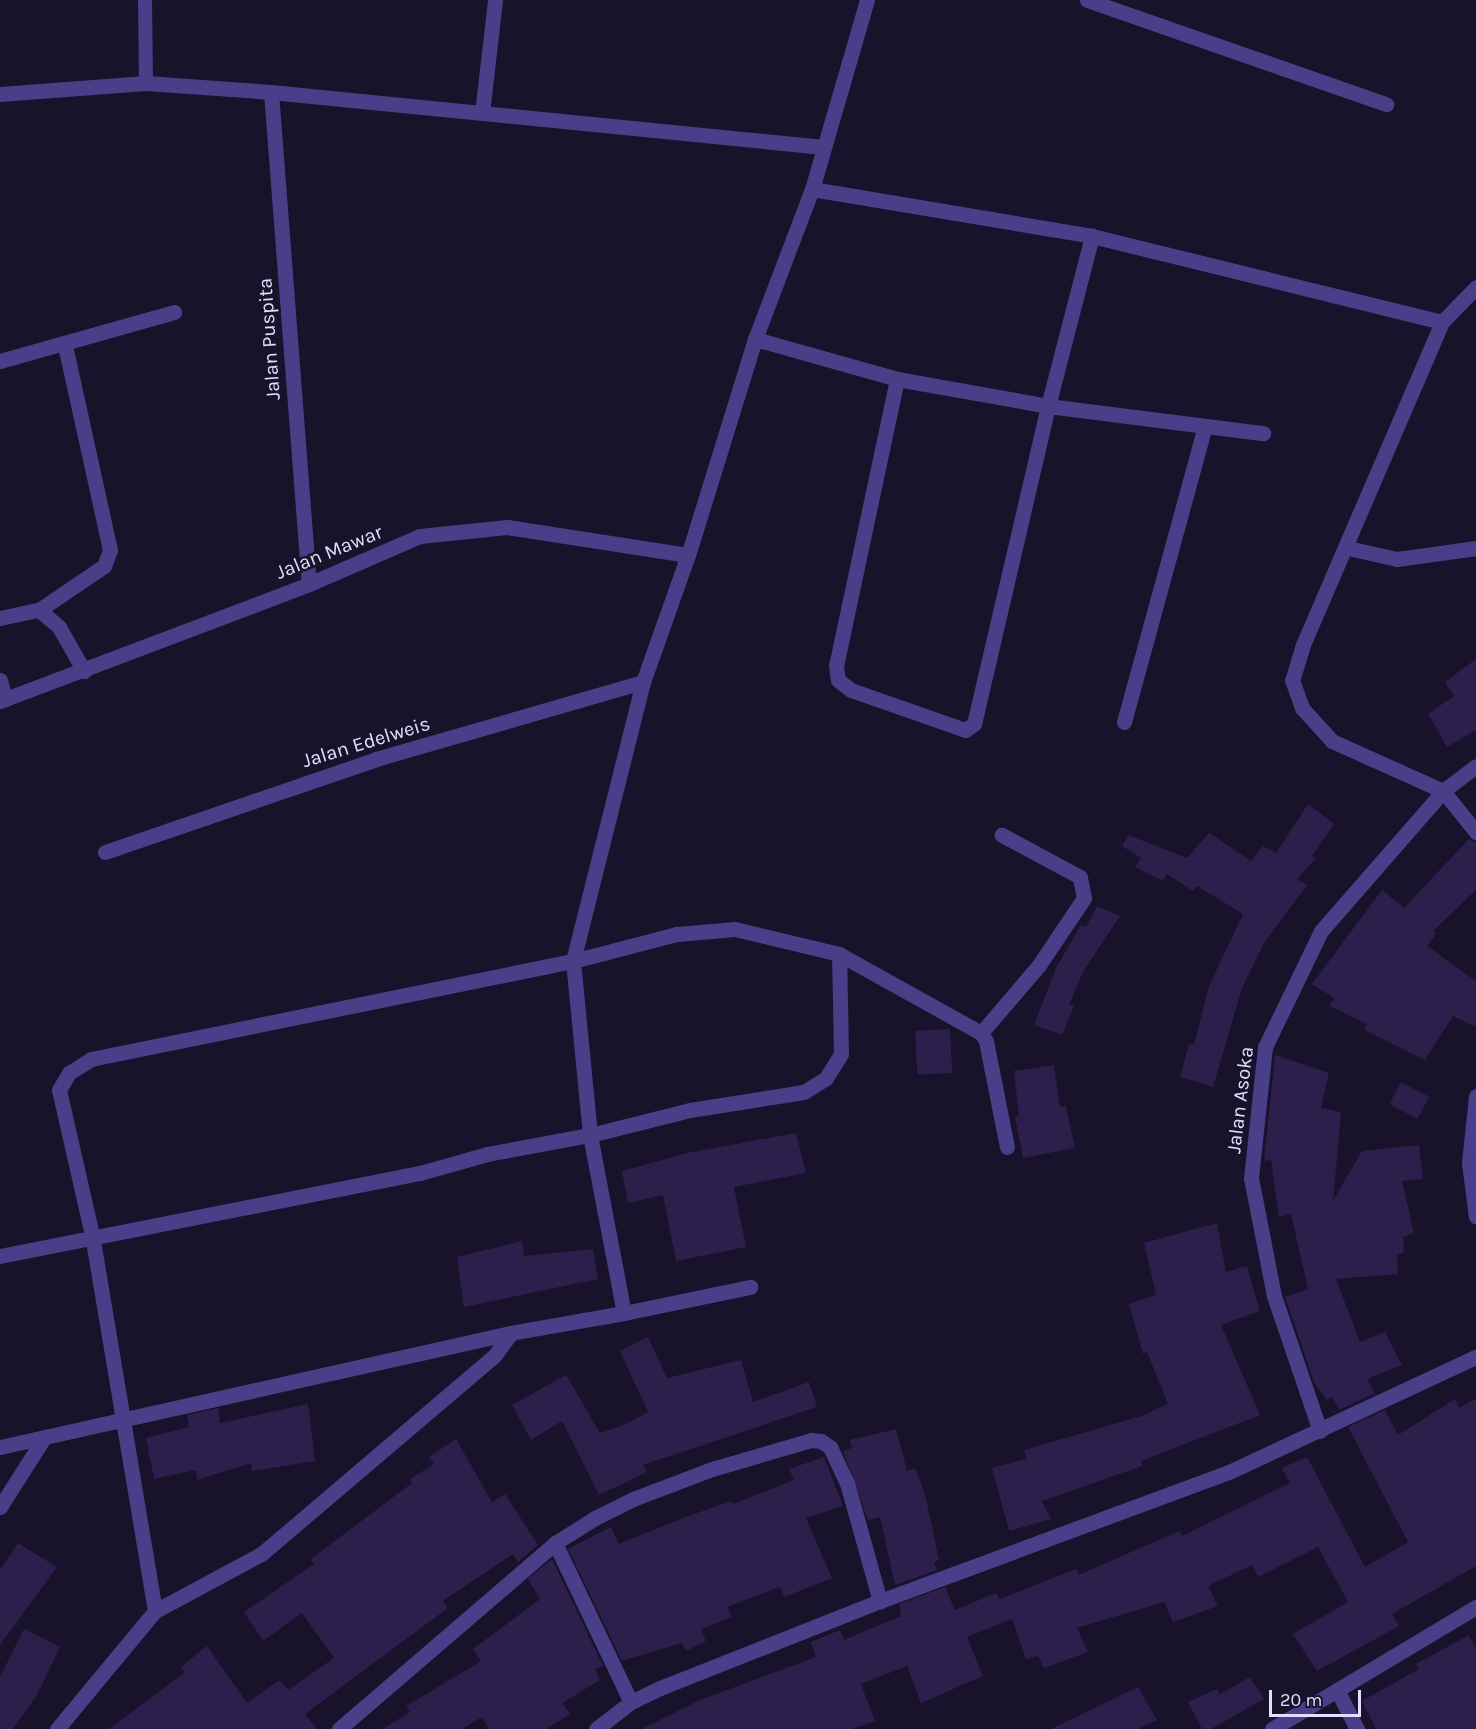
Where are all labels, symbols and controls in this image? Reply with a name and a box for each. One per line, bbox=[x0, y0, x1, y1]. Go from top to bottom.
street label: Jalan Puspita bbox=[253, 277, 285, 401]
street label: Jalan Mawar bbox=[272, 520, 386, 584]
street label: Jalan Edelweis bbox=[299, 711, 433, 773]
street label: Jalan Asoka bbox=[1222, 1045, 1258, 1155]
scale bar bbox=[1272, 1678, 1364, 1716]
text: 20 m bbox=[1280, 1689, 1322, 1711]

